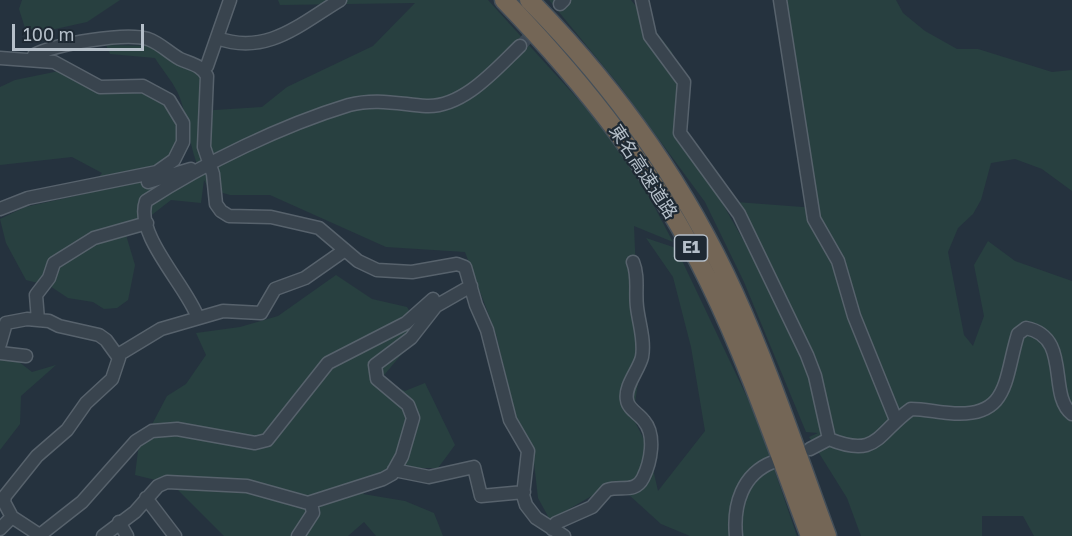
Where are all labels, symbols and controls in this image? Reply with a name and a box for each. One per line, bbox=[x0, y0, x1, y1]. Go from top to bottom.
scale bar bbox=[15, 12, 147, 50]
text: 100 m bbox=[23, 23, 74, 45]
street label: 東名高速道路 bbox=[605, 121, 681, 223]
road number: E1 bbox=[674, 235, 708, 261]

